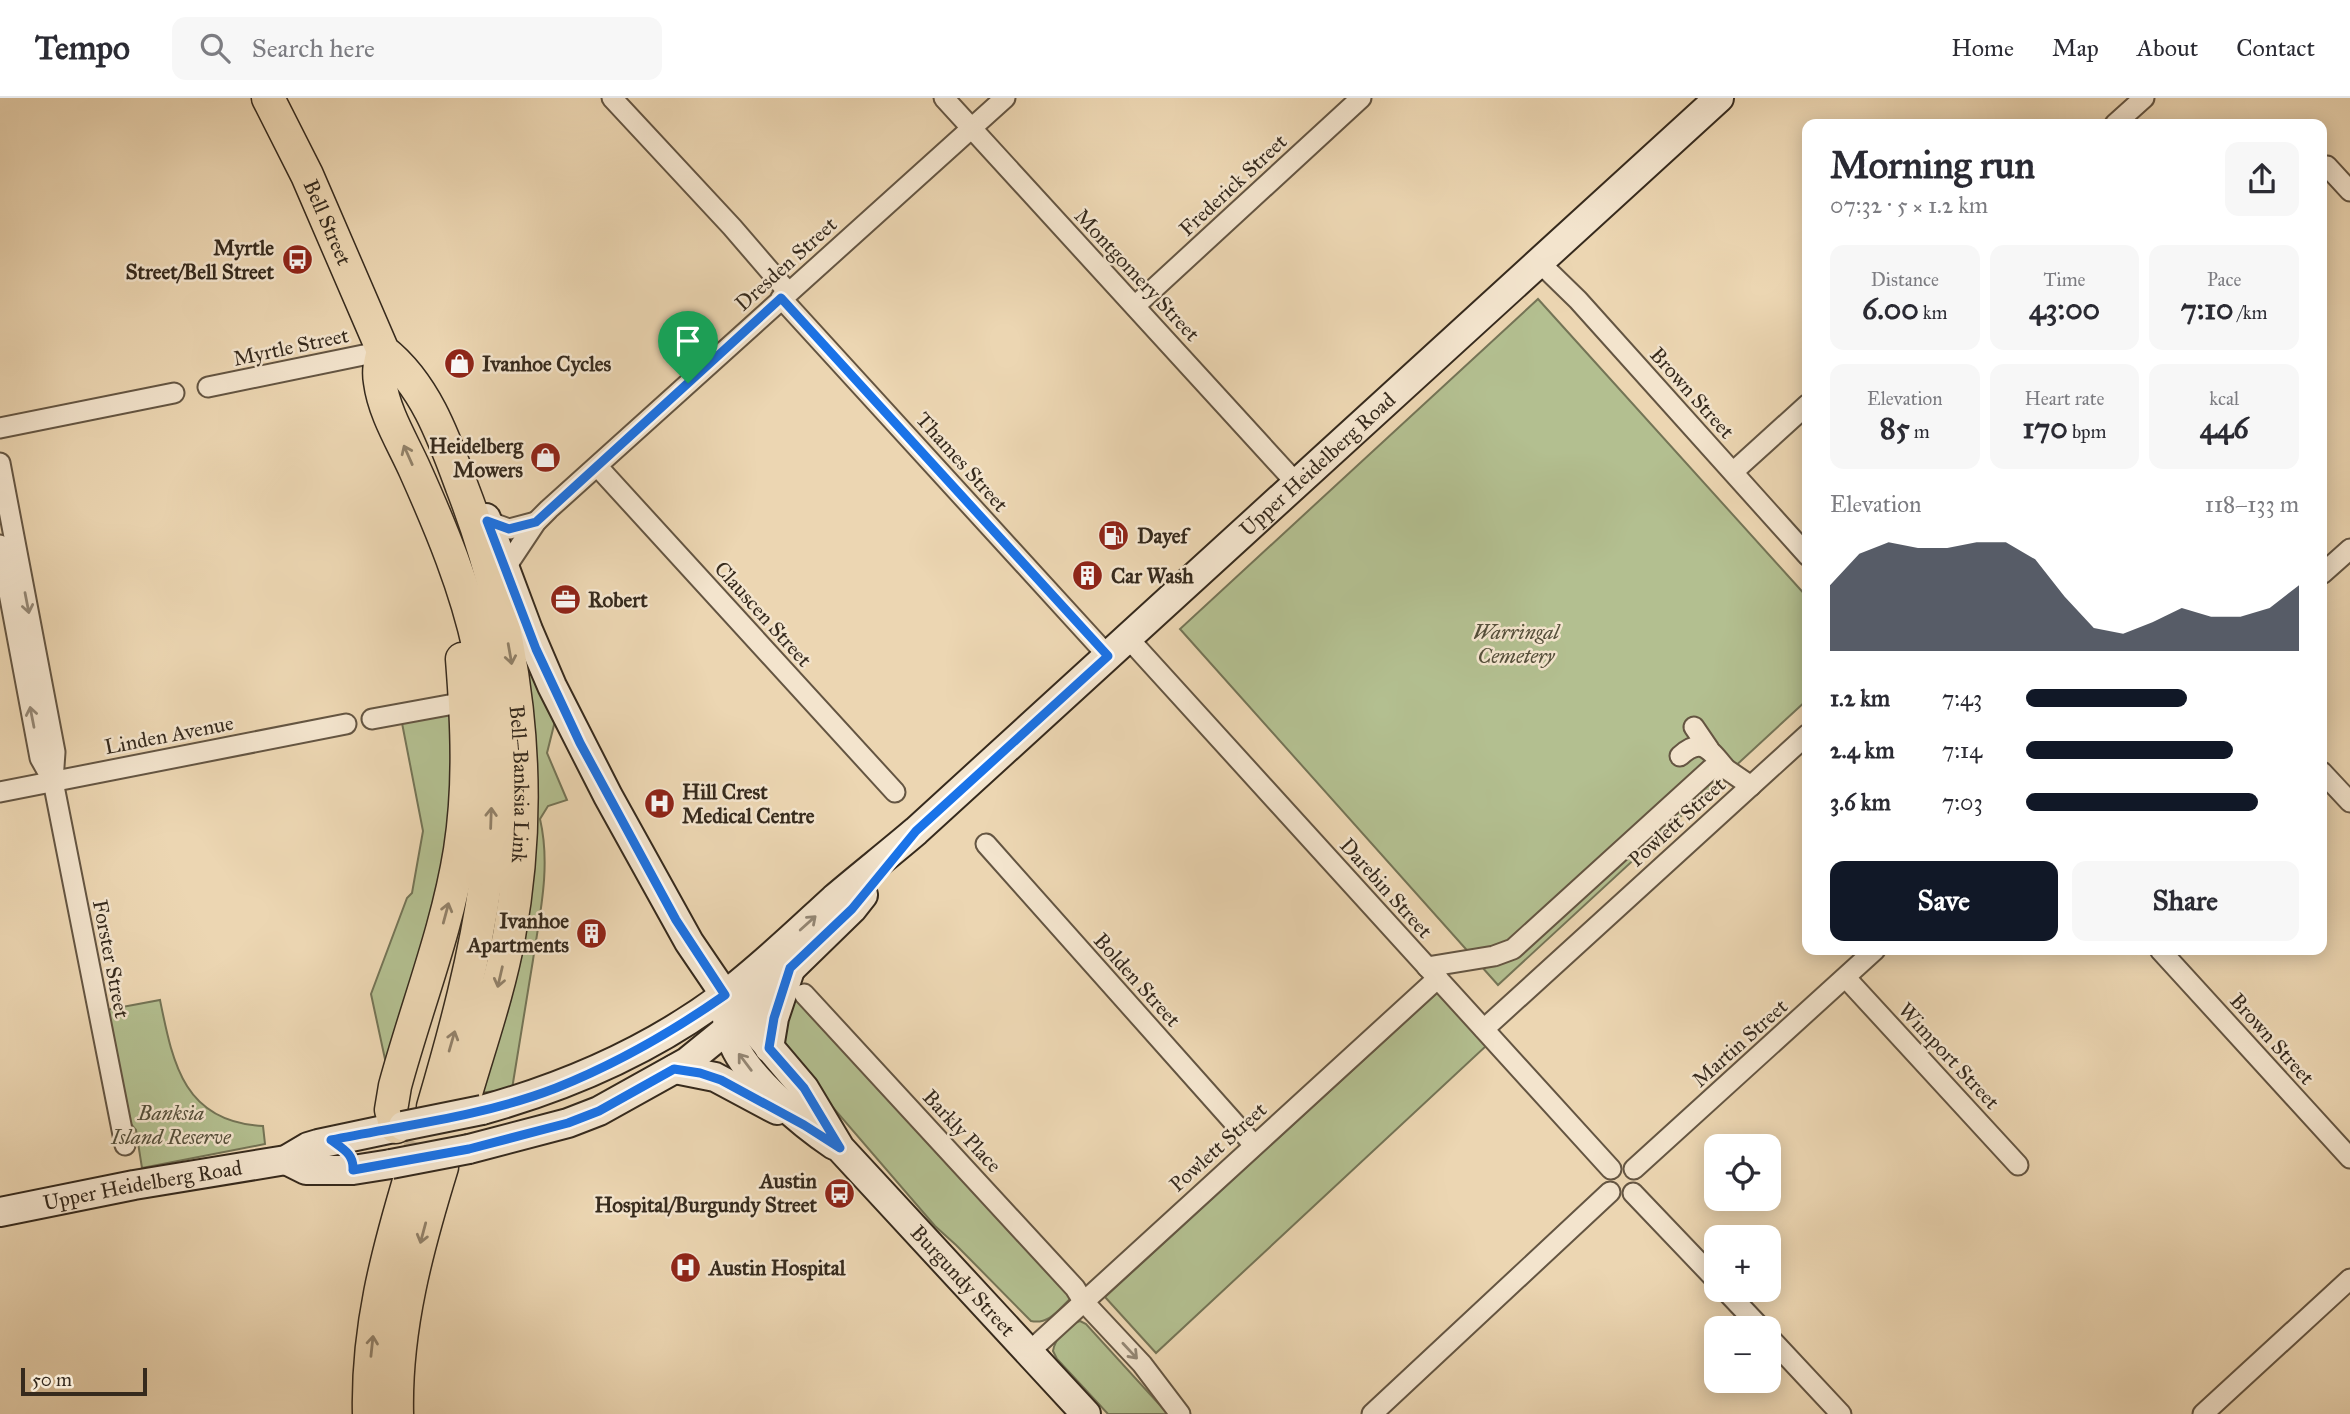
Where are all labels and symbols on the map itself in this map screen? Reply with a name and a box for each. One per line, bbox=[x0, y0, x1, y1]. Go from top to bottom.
street label: Frederick Street bbox=[1174, 128, 1293, 242]
street label: Bell Street bbox=[298, 176, 358, 270]
street label: Montgomery Street bbox=[1069, 203, 1206, 347]
street label: Dresden Street bbox=[730, 211, 843, 317]
place label: Myrtle Street/Bell Street bbox=[125, 235, 275, 285]
bus stop icon: Myrtle Street/Bell Street bbox=[280, 243, 314, 277]
pin bbox=[658, 311, 718, 383]
street label: Myrtle Street bbox=[231, 322, 352, 372]
street label: Brown Street bbox=[1644, 342, 1740, 444]
shop icon: Ivanhoe Cycles bbox=[442, 347, 476, 381]
place label: Ivanhoe Cycles bbox=[482, 351, 612, 377]
street label: Upper Heidelberg Road bbox=[1234, 386, 1401, 542]
street label: Thames Street bbox=[910, 407, 1014, 518]
place label: Heidelberg Mowers bbox=[429, 433, 524, 483]
shop icon: Heidelberg Mowers bbox=[529, 441, 563, 475]
one-way arrow bbox=[401, 444, 414, 466]
fuel station icon: Dayef bbox=[1097, 519, 1131, 553]
place label: Dayef bbox=[1137, 523, 1192, 549]
street label: Clauscen Street bbox=[709, 556, 818, 673]
building icon: Car Wash bbox=[1071, 559, 1105, 593]
place label: Car Wash bbox=[1111, 563, 1194, 589]
office icon: Robert bbox=[548, 583, 582, 617]
place label: Robert bbox=[588, 587, 648, 613]
one-way arrow bbox=[20, 591, 34, 614]
park label: Warringal Cemetery bbox=[1473, 619, 1561, 669]
one-way arrow bbox=[504, 642, 517, 665]
street label: Bell–Banksia Link bbox=[503, 704, 535, 864]
one-way arrow bbox=[25, 706, 39, 729]
street label: Linden Avenue bbox=[102, 710, 236, 760]
street label: Powlett Street bbox=[1623, 771, 1731, 872]
place label: Hill Crest Medical Centre bbox=[682, 779, 815, 829]
hospital icon: Hill Crest Medical Centre bbox=[642, 787, 676, 821]
one-way arrow bbox=[485, 807, 498, 830]
street label: Darebin Street bbox=[1334, 833, 1438, 944]
street label: Forster Street bbox=[87, 898, 135, 1021]
one-way arrow bbox=[440, 902, 453, 925]
place label: Ivanhoe Apartments bbox=[465, 908, 569, 958]
one-way arrow bbox=[799, 914, 816, 931]
building icon: Ivanhoe Apartments bbox=[575, 916, 609, 950]
street label: Bolden Street bbox=[1088, 928, 1186, 1033]
one-way arrow bbox=[492, 965, 506, 988]
street label: Brown Street bbox=[2224, 988, 2320, 1090]
street label: Martin Street bbox=[1687, 993, 1794, 1093]
street label: Wimport Street bbox=[1893, 997, 2005, 1115]
one-way arrow bbox=[447, 1030, 460, 1052]
one-way arrow bbox=[738, 1053, 752, 1072]
street label: Barkly Place bbox=[917, 1084, 1007, 1178]
street label: Powlett Street bbox=[1164, 1096, 1272, 1197]
park label: Banksia Island Reserve bbox=[110, 1100, 232, 1150]
street label: Upper Heidelberg Road bbox=[41, 1154, 244, 1216]
place label: Austin Hospital/Burgundy Street bbox=[594, 1168, 818, 1218]
bus stop icon: Austin Hospital/Burgundy Street bbox=[823, 1176, 857, 1210]
street label: Burgundy Street bbox=[905, 1220, 1021, 1342]
one-way arrow bbox=[415, 1222, 428, 1244]
hospital icon: Austin Hospital bbox=[669, 1251, 703, 1285]
place label: Austin Hospital bbox=[707, 1255, 847, 1281]
one-way arrow bbox=[366, 1335, 379, 1358]
one-way arrow bbox=[1121, 1342, 1138, 1359]
scale bar bbox=[21, 1365, 147, 1397]

